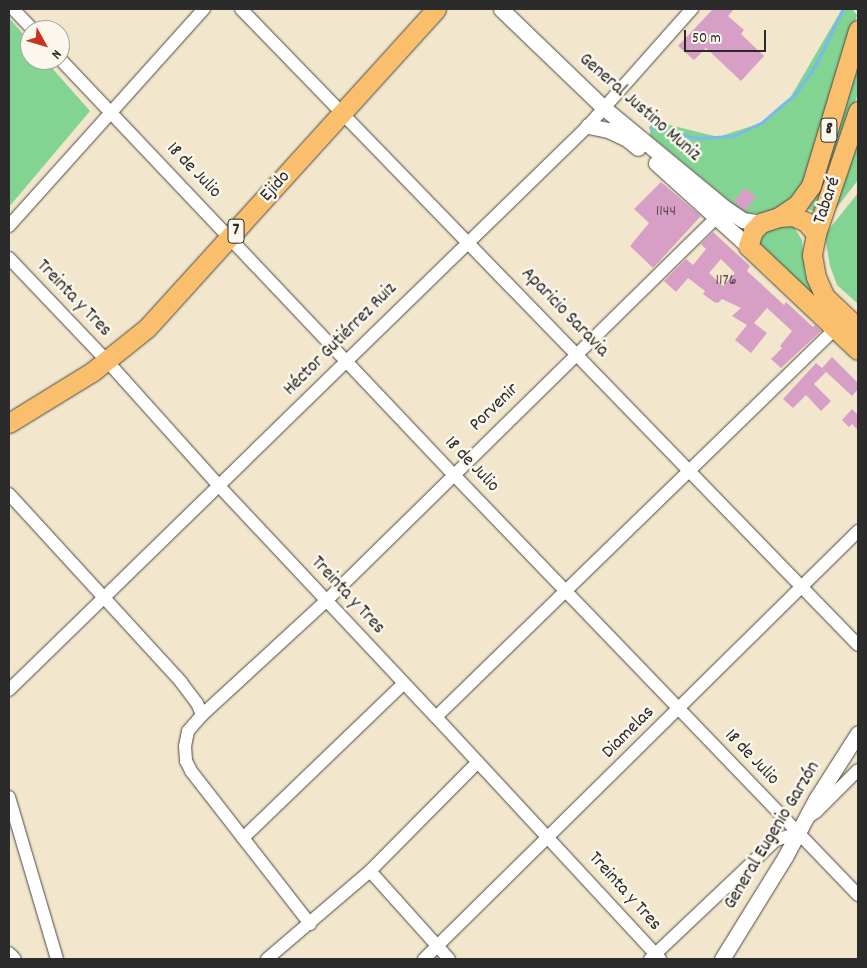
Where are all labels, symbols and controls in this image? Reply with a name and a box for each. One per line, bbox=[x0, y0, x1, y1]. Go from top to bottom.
north arrow bbox=[20, 20, 70, 70]
scale bar bbox=[687, 20, 770, 52]
text: 50 m bbox=[692, 28, 721, 50]
text: N bbox=[46, 45, 66, 63]
street label: General Justino Muniz bbox=[573, 49, 705, 167]
road number: 8 bbox=[820, 114, 838, 146]
street label: 18 de Julio bbox=[161, 138, 225, 204]
street label: Ejido bbox=[256, 167, 296, 207]
street label: Tabaré bbox=[809, 174, 847, 228]
house number: 1144 bbox=[656, 202, 676, 222]
road number: 7 bbox=[227, 216, 245, 247]
street label: Treinta y Tres bbox=[31, 256, 115, 342]
street label: Aparicio Saravia bbox=[515, 263, 613, 363]
house number: 1176 bbox=[716, 271, 736, 291]
street label: Héctor Gutiérrez Ruiz bbox=[280, 279, 402, 401]
street label: Porvenir bbox=[466, 379, 524, 437]
street label: 18 de Julio bbox=[439, 432, 503, 498]
street label: Treinta y Tres bbox=[305, 552, 389, 640]
street label: Diamelas bbox=[598, 702, 660, 764]
street label: 18 de Julio bbox=[719, 725, 783, 791]
street label: General Eugenio Garzón bbox=[720, 758, 826, 914]
street label: Treinta y Tres bbox=[583, 848, 665, 936]

